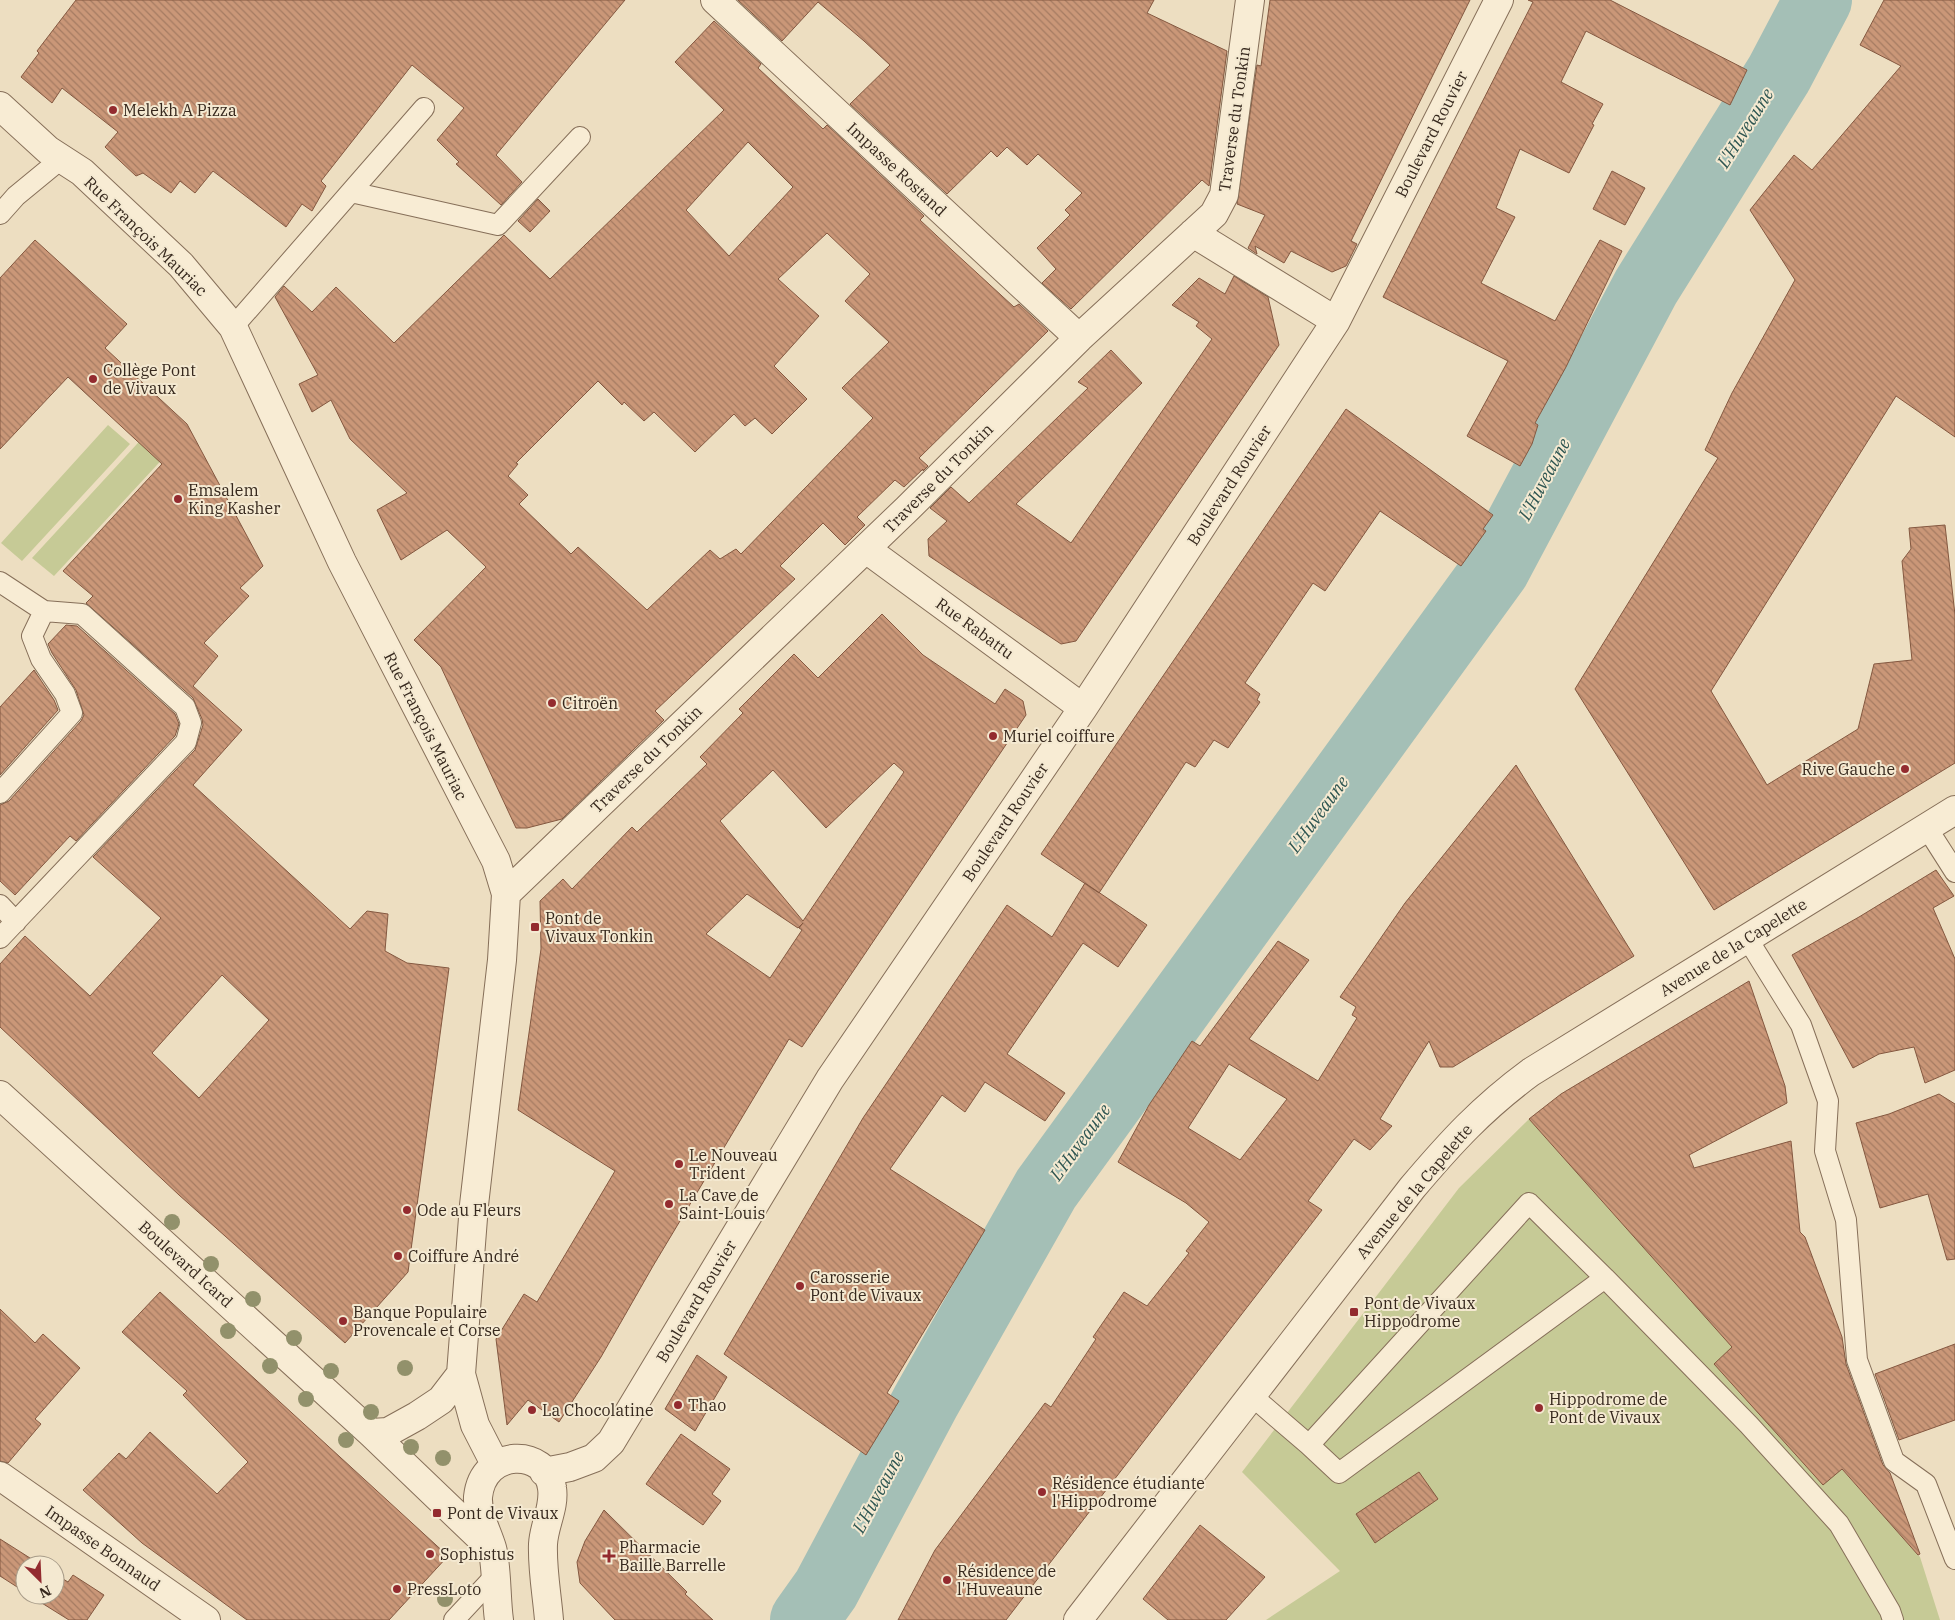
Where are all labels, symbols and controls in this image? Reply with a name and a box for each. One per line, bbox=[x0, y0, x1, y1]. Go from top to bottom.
street label: Traverse du Tonkin bbox=[1214, 45, 1254, 193]
street label: Boulevard Rouvier bbox=[1390, 67, 1472, 201]
water label: L'Huveaune bbox=[1711, 84, 1778, 173]
place label: Melekh A Pizza bbox=[123, 100, 237, 120]
marker: Melekh A Pizza bbox=[107, 104, 119, 116]
street label: Impasse Rostand bbox=[843, 118, 951, 220]
street label: Rue François Mauriac bbox=[80, 172, 212, 300]
place label: Collège Pont de Vivaux bbox=[103, 360, 196, 398]
marker: Collège Pont de Vivaux bbox=[87, 373, 99, 385]
street label: Traverse du Tonkin bbox=[879, 419, 997, 537]
street label: Boulevard Rouvier bbox=[1183, 421, 1275, 549]
water label: L'Huveaune bbox=[1512, 434, 1575, 525]
place label: Emsalem King Kasher bbox=[188, 480, 280, 518]
marker: Emsalem King Kasher bbox=[172, 493, 184, 505]
street label: Rue Rabattu bbox=[932, 593, 1018, 663]
street label: Rue François Mauriac bbox=[380, 648, 472, 804]
place label: Citroën bbox=[562, 693, 618, 713]
marker: Citroën bbox=[546, 697, 558, 709]
street label: Traverse du Tonkin bbox=[586, 701, 706, 817]
place label: Muriel coiffure bbox=[1003, 726, 1115, 746]
marker: Muriel coiffure bbox=[987, 730, 999, 742]
street label: Boulevard Rouvier bbox=[958, 759, 1052, 885]
place label: Rive Gauche bbox=[1801, 759, 1895, 779]
marker: Rive Gauche bbox=[1899, 763, 1911, 775]
water label: L'Huveaune bbox=[1282, 771, 1354, 858]
street label: Avenue de la Capelette bbox=[1656, 894, 1810, 1000]
place label: Pont de Vivaux Tonkin bbox=[545, 908, 654, 946]
marker: Pont de Vivaux Tonkin bbox=[529, 921, 541, 933]
water label: L'Huveaune bbox=[1044, 1099, 1116, 1186]
street label: Avenue de la Capelette bbox=[1352, 1120, 1476, 1262]
place label: Le Nouveau Trident bbox=[689, 1145, 778, 1183]
marker: Le Nouveau Trident bbox=[673, 1158, 685, 1170]
place label: La Cave de Saint-Louis bbox=[679, 1185, 765, 1223]
marker: La Cave de Saint-Louis bbox=[663, 1198, 675, 1210]
place label: Ode au Fleurs bbox=[417, 1200, 521, 1220]
marker: Ode au Fleurs bbox=[401, 1204, 413, 1216]
street label: Boulevard Icard bbox=[135, 1216, 237, 1312]
street label: Boulevard Rouvier bbox=[652, 1236, 740, 1366]
place label: Coiffure André bbox=[408, 1246, 519, 1266]
marker: Coiffure André bbox=[392, 1250, 404, 1262]
place label: Carosserie Pont de Vivaux bbox=[810, 1267, 922, 1305]
marker: Carosserie Pont de Vivaux bbox=[794, 1280, 806, 1292]
place label: Pont de Vivaux Hippodrome bbox=[1364, 1293, 1476, 1331]
place label: Banque Populaire Provencale et Corse bbox=[353, 1302, 501, 1340]
marker: Pont de Vivaux Hippodrome bbox=[1348, 1306, 1360, 1318]
marker: Banque Populaire Provencale et Corse bbox=[337, 1315, 349, 1327]
place label: Hippodrome de Pont de Vivaux bbox=[1549, 1389, 1667, 1427]
place label: Thao bbox=[688, 1395, 726, 1415]
marker: Thao bbox=[672, 1399, 684, 1411]
place label: La Chocolatine bbox=[542, 1400, 654, 1420]
marker: Hippodrome de Pont de Vivaux bbox=[1533, 1402, 1545, 1414]
marker: La Chocolatine bbox=[526, 1404, 538, 1416]
water label: L'Huveaune bbox=[846, 1447, 909, 1538]
place label: Résidence étudiante l'Hippodrome bbox=[1052, 1473, 1205, 1511]
marker: Résidence étudiante l'Hippodrome bbox=[1036, 1486, 1048, 1498]
street label: Impasse Bonnaud bbox=[42, 1501, 165, 1595]
place label: Pont de Vivaux bbox=[447, 1503, 559, 1523]
marker: Pont de Vivaux bbox=[431, 1507, 443, 1519]
place label: Pharmacie Baille Barrelle bbox=[619, 1537, 726, 1575]
place label: Sophistus bbox=[440, 1544, 514, 1564]
marker: Sophistus bbox=[424, 1548, 436, 1560]
marker: Pharmacie Baille Barrelle bbox=[603, 1550, 615, 1562]
north arrow bbox=[15, 1555, 65, 1605]
place label: Résidence de l'Huveaune bbox=[957, 1561, 1056, 1599]
marker: Résidence de l'Huveaune bbox=[941, 1574, 953, 1586]
place label: PressLoto bbox=[407, 1579, 481, 1599]
text: N bbox=[37, 1581, 54, 1602]
marker: PressLoto bbox=[391, 1583, 403, 1595]

